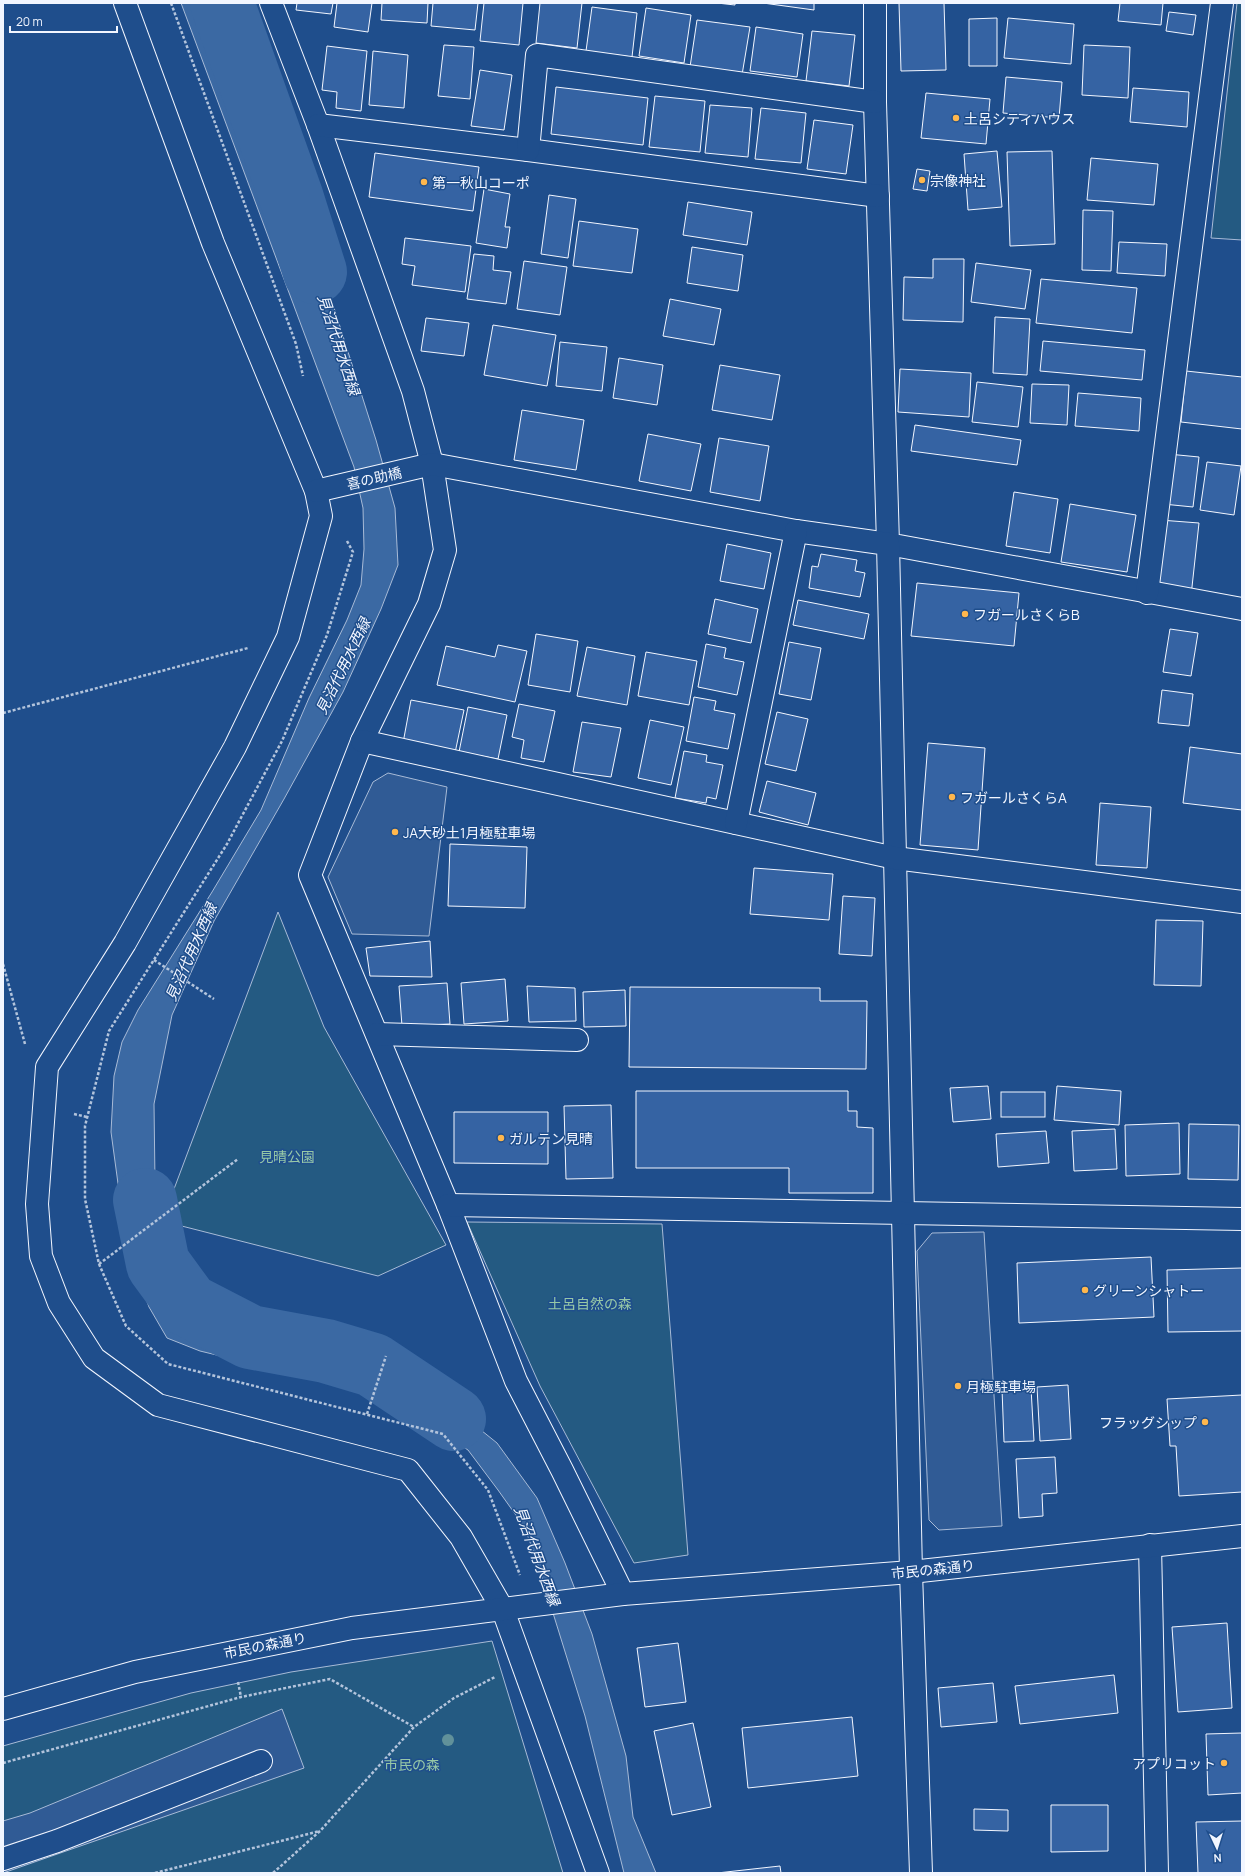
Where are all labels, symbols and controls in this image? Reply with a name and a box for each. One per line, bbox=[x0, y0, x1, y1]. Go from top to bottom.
scale bar bbox=[10, 8, 117, 34]
text: 20 m bbox=[16, 13, 43, 30]
place label: 土呂シティハウス bbox=[964, 109, 1075, 128]
marker: 土呂シティハウス bbox=[951, 113, 961, 123]
place label: 宗像神社 bbox=[930, 171, 986, 190]
place label: 第一秋山コーポ bbox=[432, 173, 530, 192]
marker: 宗像神社 bbox=[917, 175, 927, 185]
marker: 第一秋山コーポ bbox=[419, 177, 429, 187]
water label: 見沼代用水西緑 bbox=[313, 292, 366, 400]
street label: 喜の助橋 bbox=[345, 462, 403, 494]
place label: フガールさくらB bbox=[973, 605, 1080, 624]
marker: フガールさくらB bbox=[960, 609, 970, 619]
water label: 見沼代用水西緑 bbox=[311, 612, 376, 718]
place label: フガールさくらA bbox=[960, 788, 1067, 807]
marker: フガールさくらA bbox=[947, 792, 957, 802]
place label: JA大砂土1月極駐車場 bbox=[403, 823, 536, 842]
marker: JA大砂土1月極駐車場 bbox=[390, 827, 400, 837]
water label: 見沼代用水西緑 bbox=[160, 898, 223, 1004]
place label: ガルテン見晴 bbox=[509, 1129, 593, 1148]
marker: ガルテン見晴 bbox=[496, 1133, 506, 1143]
park label: 見晴公園 bbox=[259, 1147, 315, 1166]
place label: グリーンシャトー bbox=[1093, 1281, 1204, 1300]
marker: グリーンシャトー bbox=[1080, 1285, 1090, 1295]
park label: 土呂自然の森 bbox=[548, 1294, 632, 1313]
place label: 月極駐車場 bbox=[966, 1377, 1036, 1396]
marker: 月極駐車場 bbox=[953, 1381, 963, 1391]
place label: フラッグシップ bbox=[1099, 1413, 1197, 1432]
marker: フラッグシップ bbox=[1200, 1417, 1210, 1427]
water label: 見沼代用水西縁 bbox=[509, 1503, 566, 1611]
street label: 市民の森通り bbox=[890, 1555, 976, 1583]
street label: 市民の森通り bbox=[222, 1628, 308, 1662]
place label: アプリコット bbox=[1132, 1754, 1216, 1773]
park label: 市民の森 bbox=[384, 1755, 440, 1774]
marker: アプリコット bbox=[1219, 1758, 1229, 1768]
north arrow bbox=[1197, 1828, 1237, 1868]
text: N bbox=[1213, 1851, 1222, 1866]

